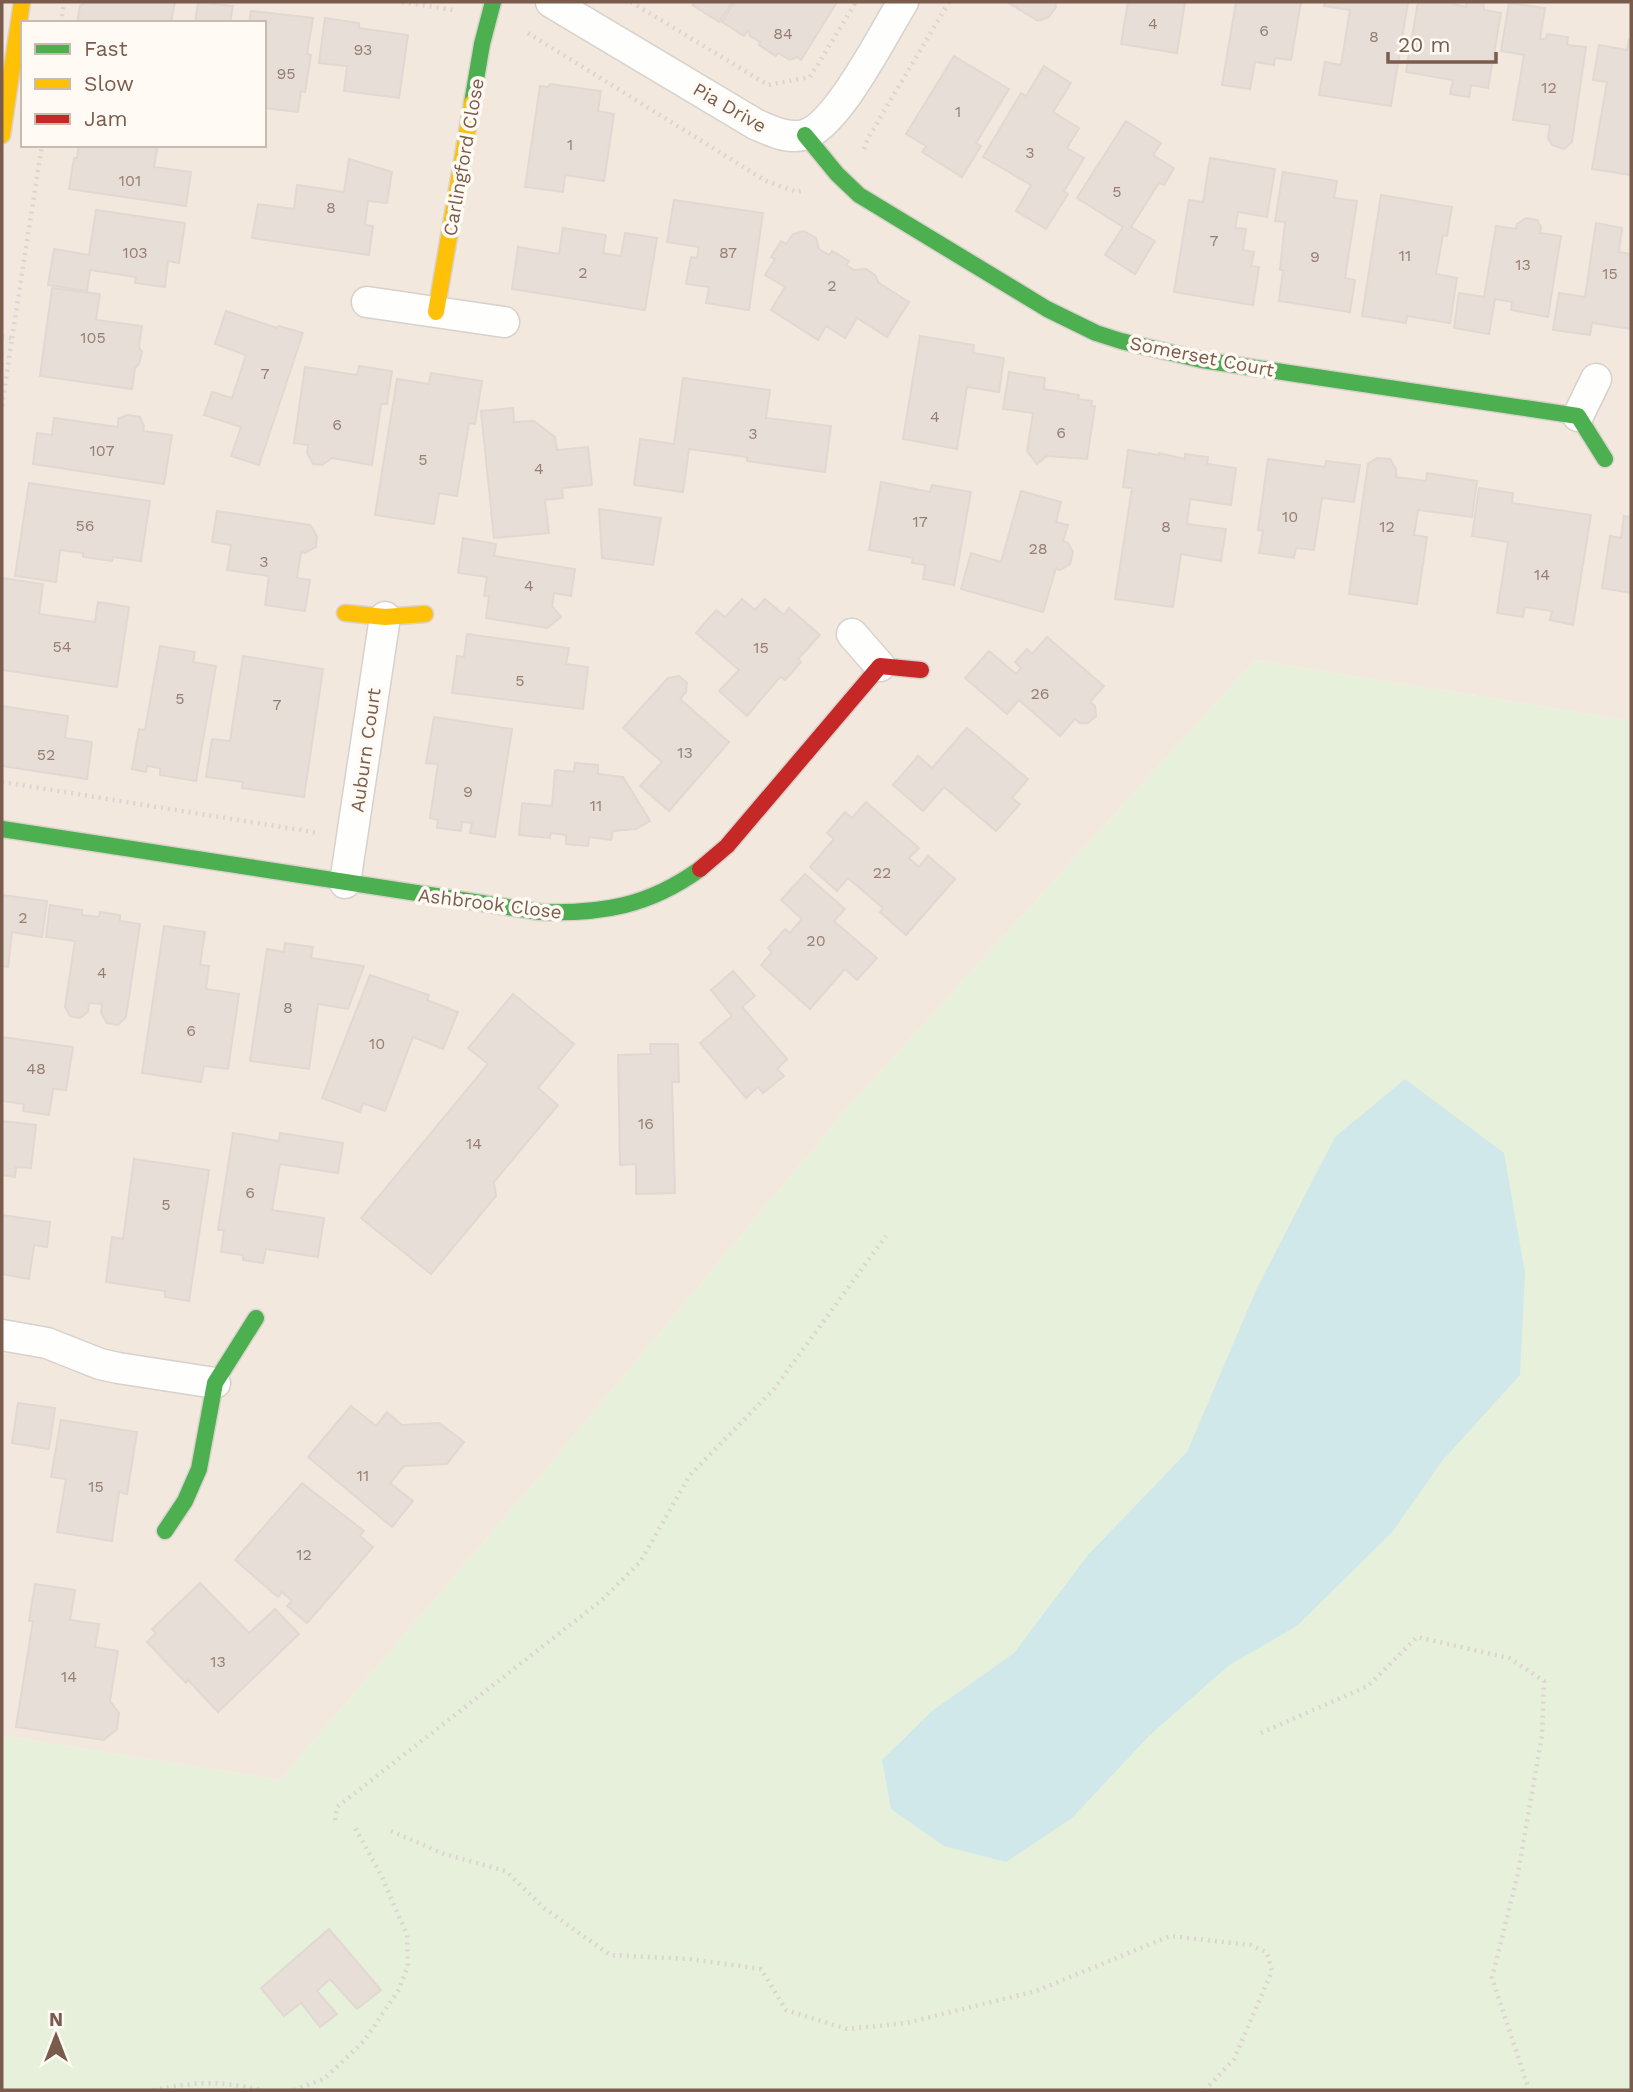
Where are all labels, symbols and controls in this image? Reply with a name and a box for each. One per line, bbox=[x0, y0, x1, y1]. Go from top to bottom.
house number: 4 bbox=[1148, 14, 1158, 33]
legend bbox=[21, 21, 266, 147]
house number: 6 bbox=[1259, 21, 1269, 40]
scale bar bbox=[1388, 21, 1496, 65]
house number: 84 bbox=[773, 24, 793, 43]
house number: 8 bbox=[1369, 27, 1379, 46]
text: 20 m bbox=[1398, 32, 1450, 57]
text: Fast bbox=[84, 36, 128, 61]
house number: 93 bbox=[354, 40, 372, 59]
house number: 95 bbox=[276, 64, 296, 83]
text: Slow bbox=[84, 71, 134, 96]
street label: Carlingford Close bbox=[438, 76, 489, 238]
street label: Pia Drive bbox=[689, 77, 770, 138]
house number: 12 bbox=[1541, 78, 1557, 97]
house number: 1 bbox=[955, 102, 961, 121]
text: Jam bbox=[84, 106, 127, 131]
house number: 1 bbox=[567, 135, 573, 154]
house number: 3 bbox=[1025, 143, 1035, 162]
house number: 101 bbox=[119, 171, 141, 190]
house number: 5 bbox=[1112, 182, 1122, 201]
house number: 8 bbox=[326, 198, 336, 217]
house number: 7 bbox=[1210, 231, 1219, 250]
house number: 103 bbox=[122, 243, 148, 262]
house number: 87 bbox=[719, 243, 737, 262]
house number: 11 bbox=[1399, 246, 1411, 265]
house number: 9 bbox=[1310, 247, 1320, 266]
house number: 13 bbox=[1515, 255, 1531, 274]
house number: 2 bbox=[578, 263, 588, 282]
house number: 15 bbox=[1602, 264, 1618, 283]
house number: 2 bbox=[827, 276, 837, 295]
house number: 105 bbox=[80, 328, 106, 347]
street label: Somerset Court bbox=[1128, 331, 1276, 382]
house number: 7 bbox=[261, 364, 270, 383]
house number: 4 bbox=[930, 407, 940, 426]
house number: 6 bbox=[332, 415, 342, 434]
house number: 6 bbox=[1056, 423, 1066, 442]
house number: 3 bbox=[748, 424, 758, 443]
house number: 107 bbox=[90, 441, 114, 460]
house number: 5 bbox=[418, 450, 428, 469]
house number: 4 bbox=[534, 459, 544, 478]
house number: 10 bbox=[1282, 507, 1298, 526]
house number: 17 bbox=[912, 512, 928, 531]
house number: 56 bbox=[75, 516, 95, 535]
house number: 8 bbox=[1161, 517, 1171, 536]
house number: 12 bbox=[1379, 517, 1395, 536]
house number: 28 bbox=[1028, 539, 1048, 558]
house number: 3 bbox=[259, 552, 269, 571]
house number: 14 bbox=[1534, 565, 1550, 584]
house number: 4 bbox=[524, 576, 534, 595]
house number: 54 bbox=[52, 637, 72, 656]
house number: 15 bbox=[753, 638, 769, 657]
house number: 5 bbox=[515, 671, 525, 690]
house number: 26 bbox=[1030, 684, 1050, 703]
street label: Auburn Court bbox=[345, 687, 386, 814]
house number: 5 bbox=[175, 689, 185, 708]
house number: 7 bbox=[273, 695, 282, 714]
house number: 13 bbox=[677, 743, 693, 762]
house number: 52 bbox=[37, 745, 55, 764]
house number: 9 bbox=[463, 782, 473, 801]
house number: 11 bbox=[590, 796, 602, 815]
house number: 22 bbox=[873, 863, 891, 882]
street label: Ashbrook Close bbox=[417, 883, 563, 924]
house number: 2 bbox=[18, 908, 28, 927]
house number: 20 bbox=[806, 931, 826, 950]
house number: 4 bbox=[97, 963, 107, 982]
house number: 8 bbox=[283, 998, 293, 1017]
house number: 6 bbox=[186, 1021, 196, 1040]
house number: 10 bbox=[369, 1034, 385, 1053]
house number: 48 bbox=[26, 1059, 46, 1078]
house number: 16 bbox=[638, 1114, 654, 1133]
house number: 14 bbox=[466, 1134, 482, 1153]
house number: 6 bbox=[245, 1183, 255, 1202]
house number: 5 bbox=[161, 1195, 171, 1214]
house number: 11 bbox=[357, 1466, 369, 1485]
house number: 15 bbox=[88, 1477, 104, 1496]
house number: 12 bbox=[296, 1545, 312, 1564]
house number: 13 bbox=[210, 1652, 226, 1671]
house number: 14 bbox=[61, 1667, 77, 1686]
north arrow bbox=[21, 2001, 91, 2071]
text: N bbox=[49, 2008, 63, 2031]

